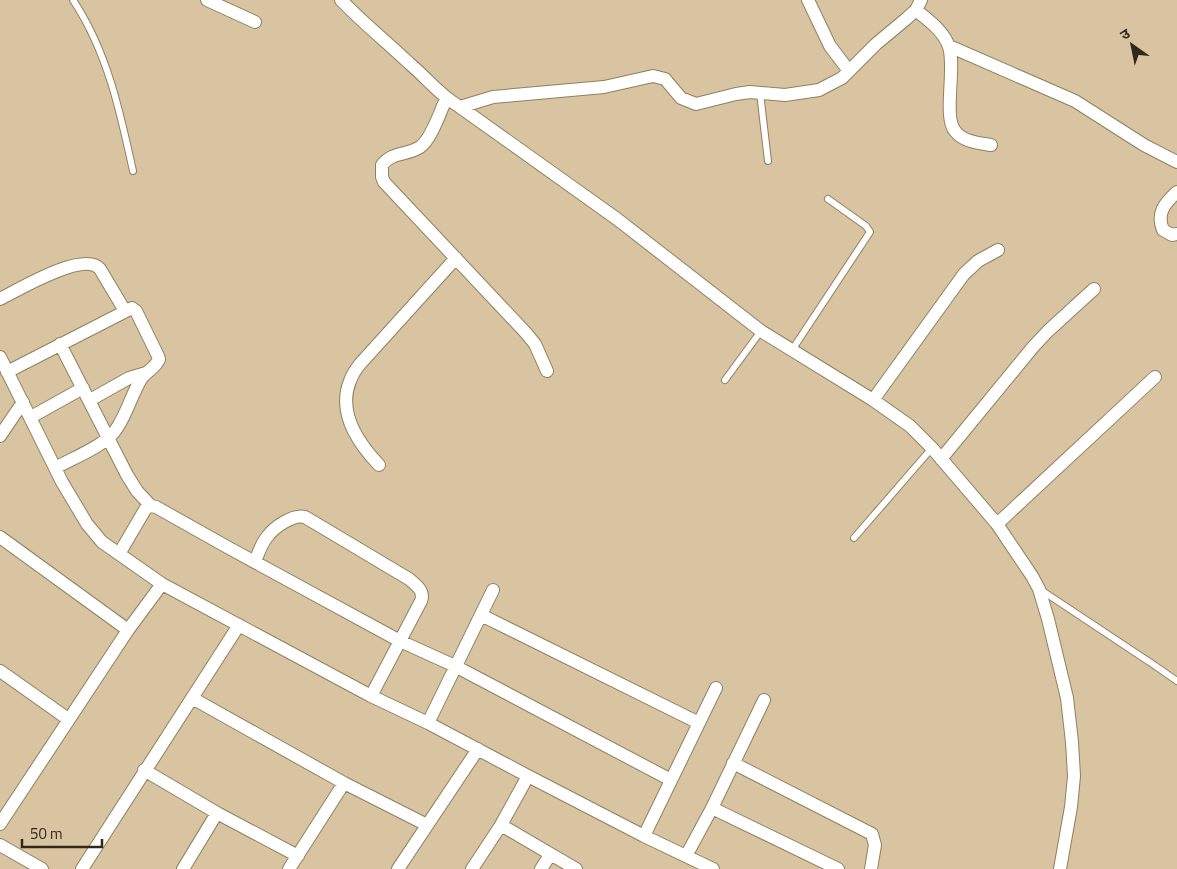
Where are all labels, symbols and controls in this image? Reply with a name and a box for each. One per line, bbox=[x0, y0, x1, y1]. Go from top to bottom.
north arrow bbox=[1107, 20, 1157, 70]
text: उ bbox=[1115, 22, 1134, 45]
scale bar bbox=[22, 816, 102, 848]
text: 50 m bbox=[30, 822, 63, 845]

